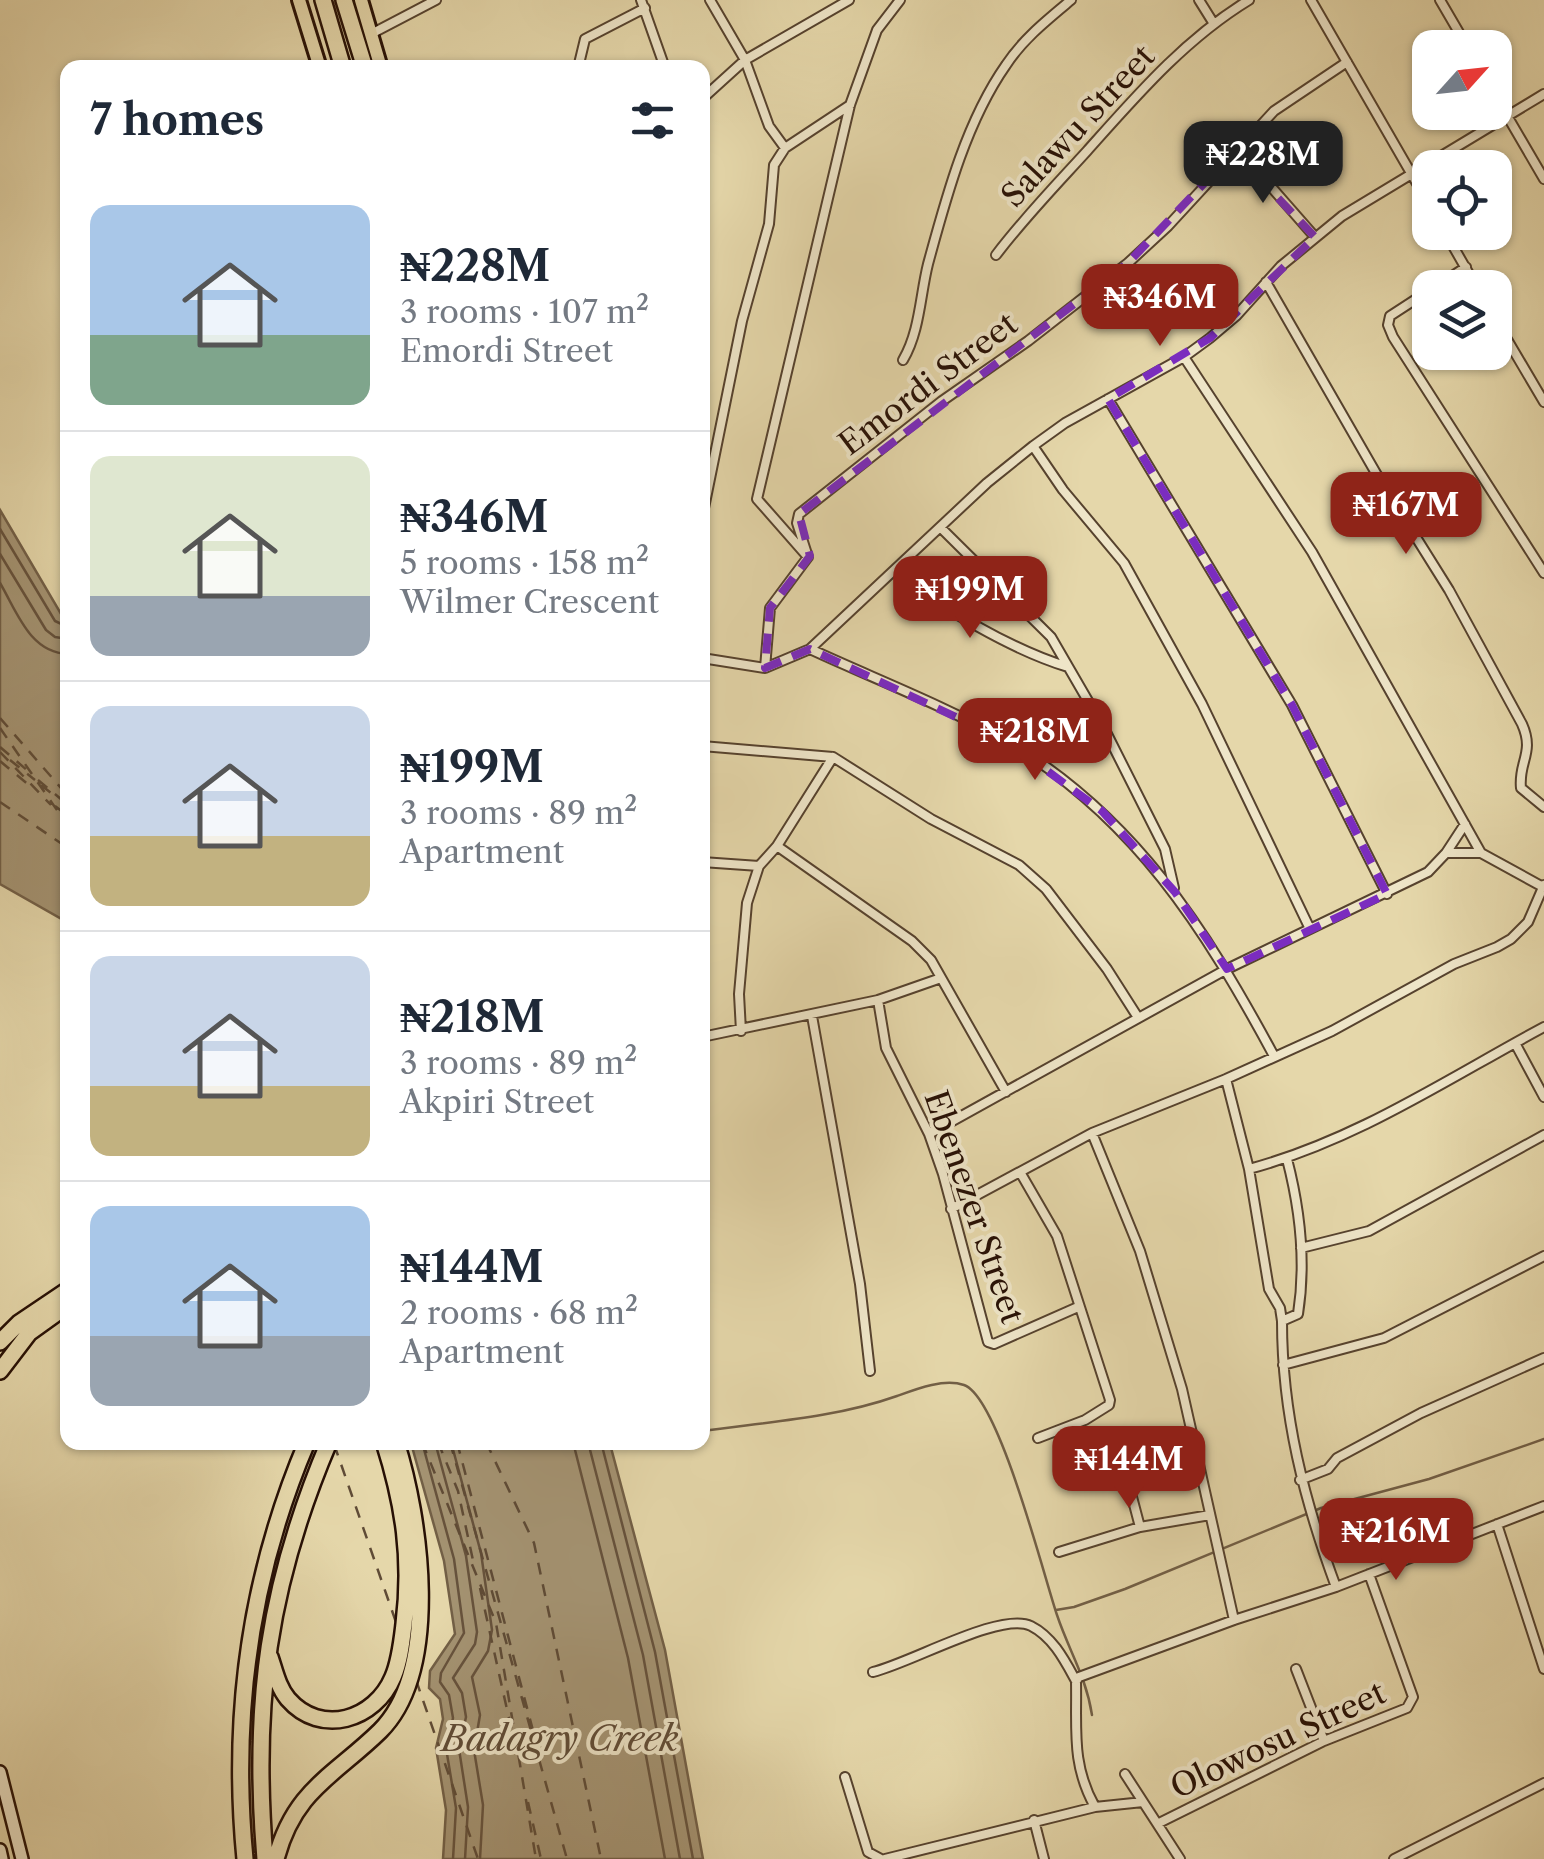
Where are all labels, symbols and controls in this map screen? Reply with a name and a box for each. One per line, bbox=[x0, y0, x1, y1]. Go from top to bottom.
north arrow bbox=[1412, 30, 1512, 130]
map controls bbox=[1412, 30, 1512, 370]
street label: Salawu Street bbox=[993, 36, 1163, 215]
icon: filters bbox=[625, 93, 680, 148]
text: 7 homes bbox=[90, 94, 264, 146]
pin: ₦228M bbox=[1193, 121, 1333, 206]
text: ₦228M bbox=[1206, 134, 1320, 173]
button: locate bbox=[1412, 150, 1512, 250]
text: ₦228M bbox=[400, 240, 550, 292]
icon: home bbox=[170, 245, 290, 365]
pin: ₦346M bbox=[1090, 264, 1230, 349]
button: layers bbox=[1412, 270, 1512, 370]
text: ₦346M bbox=[1103, 277, 1217, 316]
text: 3 rooms · 107 m² bbox=[400, 292, 649, 331]
street label: Emordi Street bbox=[831, 304, 1025, 463]
text: Emordi Street bbox=[400, 331, 613, 370]
pin: ₦167M bbox=[1336, 472, 1476, 557]
text: ₦167M bbox=[1353, 485, 1459, 524]
text: ₦346M bbox=[400, 491, 549, 543]
icon: home bbox=[170, 496, 290, 616]
text: 5 rooms · 158 m² bbox=[400, 543, 649, 582]
pin: ₦199M bbox=[900, 556, 1040, 641]
text: ₦199M bbox=[915, 569, 1025, 608]
text: Wilmer Crescent bbox=[400, 582, 659, 621]
pin: ₦218M bbox=[965, 698, 1105, 783]
text: ₦218M bbox=[980, 711, 1090, 750]
text: ₦199M bbox=[400, 741, 544, 793]
icon: home bbox=[170, 746, 290, 866]
text: 3 rooms · 89 m² bbox=[400, 793, 637, 832]
text: Apartment bbox=[400, 832, 564, 871]
text: ₦218M bbox=[400, 991, 544, 1043]
icon: home bbox=[170, 996, 290, 1116]
text: 3 rooms · 89 m² bbox=[400, 1043, 637, 1082]
text: Akpiri Street bbox=[400, 1082, 594, 1121]
street label: Ebenezer Street bbox=[916, 1085, 1033, 1329]
text: ₦144M bbox=[400, 1241, 544, 1293]
icon: home bbox=[170, 1246, 290, 1366]
text: 2 rooms · 68 m² bbox=[400, 1293, 638, 1332]
text: Apartment bbox=[400, 1332, 564, 1371]
pin: ₦144M bbox=[1059, 1426, 1199, 1511]
text: ₦144M bbox=[1074, 1439, 1184, 1478]
pin: ₦216M bbox=[1326, 1498, 1466, 1583]
text: ₦216M bbox=[1341, 1511, 1451, 1550]
street label: Olowosu Street bbox=[1164, 1672, 1392, 1806]
water label: Badagry Creek bbox=[439, 1717, 678, 1760]

